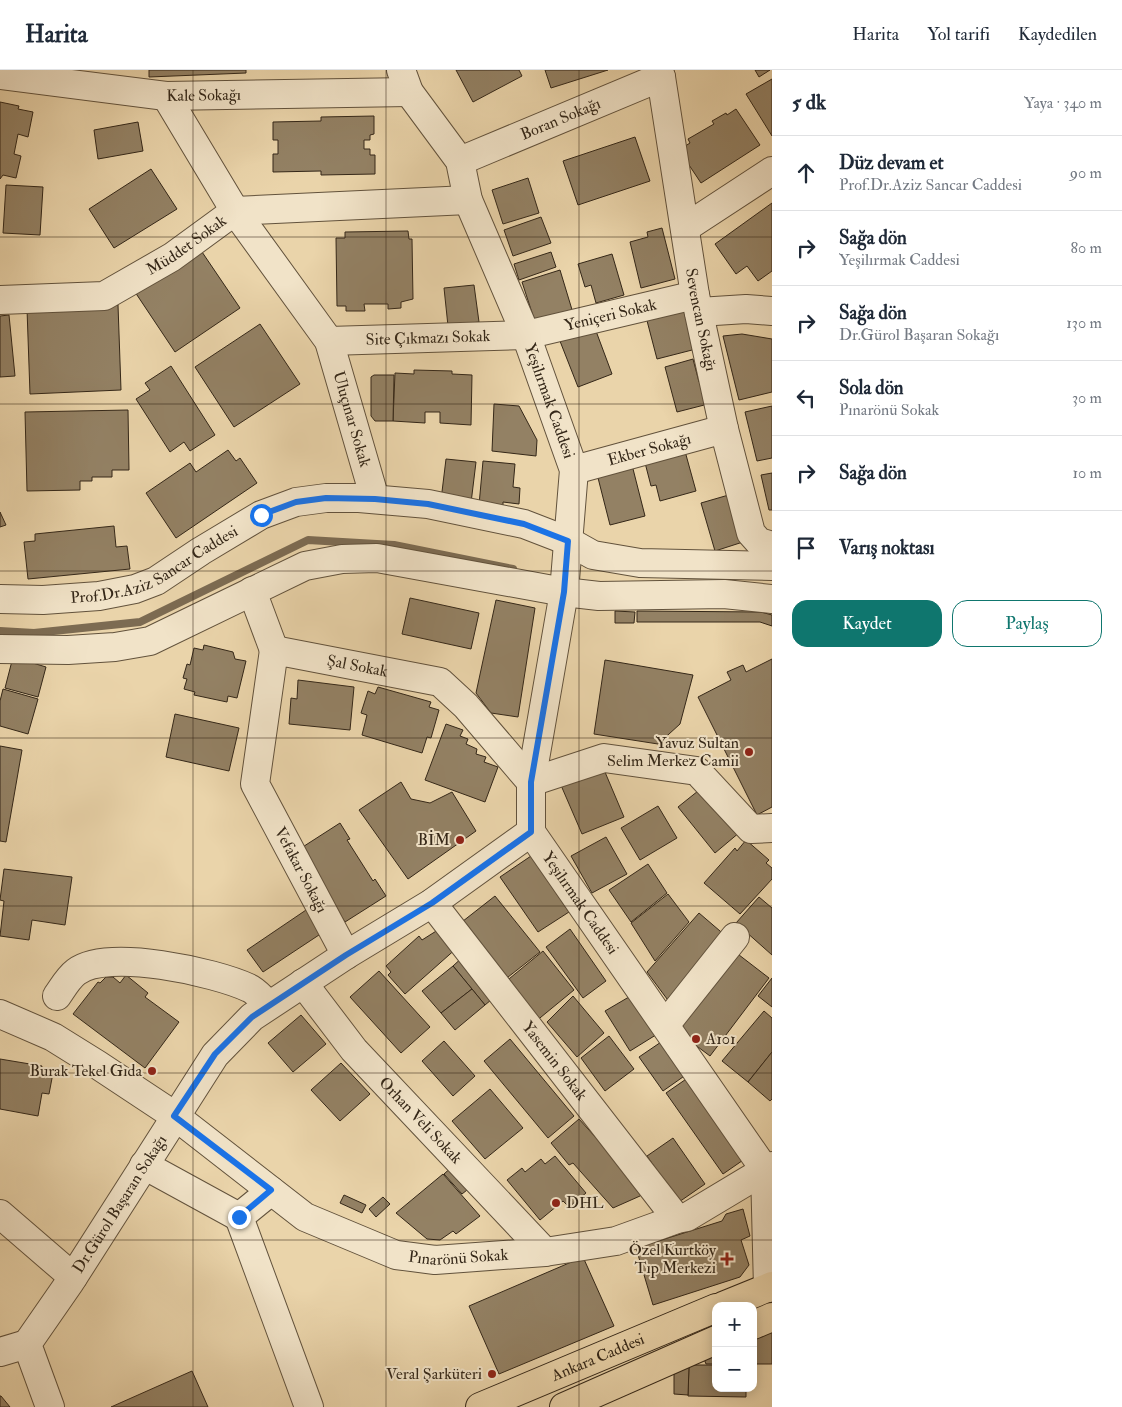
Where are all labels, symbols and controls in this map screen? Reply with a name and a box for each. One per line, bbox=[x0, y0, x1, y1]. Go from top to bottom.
text: Harita bbox=[25, 19, 88, 50]
text: Harita bbox=[852, 23, 899, 46]
text: Yol tarifi bbox=[927, 23, 990, 46]
text: Kaydedilen bbox=[1018, 23, 1097, 46]
street label: Kale Sokağı bbox=[166, 85, 241, 106]
text: 5 dk bbox=[792, 89, 826, 116]
street label: Boran Sokağı bbox=[517, 93, 604, 145]
text: Yaya · 340 m bbox=[1024, 93, 1102, 113]
text: Düz devam et bbox=[839, 151, 944, 175]
icon: ahead bbox=[792, 159, 820, 187]
text: 90 m bbox=[1070, 163, 1102, 183]
text: Prof.Dr.Aziz Sancar Caddesi bbox=[839, 175, 1022, 195]
street label: Müddet Sokak bbox=[143, 210, 231, 280]
text: Sağa dön bbox=[839, 226, 907, 250]
icon: right bbox=[792, 234, 820, 262]
text: 80 m bbox=[1071, 238, 1102, 258]
text: Yeşilırmak Caddesi bbox=[839, 250, 960, 270]
street label: Sevencan Sokağı bbox=[681, 267, 721, 373]
street label: Yeniçeri Sokak bbox=[563, 294, 659, 336]
text: Sağa dön bbox=[839, 301, 907, 325]
icon: right bbox=[792, 309, 820, 337]
text: 130 m bbox=[1066, 313, 1102, 333]
text: Dr.Gürol Başaran Sokağı bbox=[839, 325, 999, 345]
street label: Site Çıkmazı Sokak bbox=[365, 326, 491, 350]
street label: Yeşilırmak Caddesi bbox=[520, 341, 579, 461]
street label: Uluçınar Sokak bbox=[328, 369, 375, 470]
text: Sola dön bbox=[839, 376, 904, 400]
icon: left bbox=[792, 384, 820, 412]
text: 30 m bbox=[1072, 388, 1102, 408]
text: Pınarönü Sokak bbox=[839, 400, 939, 420]
street label: Ekber Sokağı bbox=[605, 428, 693, 470]
icon: right bbox=[792, 459, 820, 487]
text: Sağa dön bbox=[839, 461, 907, 485]
text: 10 m bbox=[1072, 463, 1102, 483]
route start bbox=[250, 504, 273, 527]
street label: Prof.Dr.Aziz Sancar Caddesi bbox=[70, 521, 241, 608]
icon: arrive bbox=[792, 534, 820, 562]
text: Varış noktası bbox=[839, 536, 935, 560]
button: Kaydet bbox=[792, 600, 942, 647]
button: Paylaş bbox=[952, 600, 1102, 647]
street label: Şal Sokak bbox=[325, 650, 390, 682]
place label: Yavuz Sultan Selim Merkez Camii bbox=[607, 733, 739, 771]
marker: Yavuz Sultan Selim Merkez Camii bbox=[743, 746, 755, 758]
street label: Vefakar Sokağı bbox=[270, 824, 332, 916]
place label: BİM bbox=[418, 830, 450, 850]
marker: BİM bbox=[454, 834, 466, 846]
street label: Yeşilırmak Caddesi bbox=[538, 848, 623, 958]
street label: Yasemin Sokak bbox=[518, 1017, 592, 1105]
place label: A101 bbox=[705, 1029, 736, 1049]
marker: A101 bbox=[690, 1033, 702, 1045]
place label: Burak Tekel Gıda bbox=[29, 1061, 142, 1081]
marker: Burak Tekel Gıda bbox=[146, 1065, 158, 1077]
street label: Orhan Veli Sokak bbox=[375, 1073, 467, 1168]
street label: Dr.Gürol Başaran Sokağı bbox=[68, 1131, 171, 1277]
place label: DHL bbox=[566, 1193, 604, 1213]
marker: DHL bbox=[550, 1197, 562, 1209]
route end bbox=[228, 1206, 251, 1229]
place label: Özel Kurtköy Tıp Merkezi bbox=[629, 1240, 717, 1279]
street label: Pınarönü Sokak bbox=[407, 1245, 509, 1270]
marker: Özel Kurtköy Tıp Merkezi bbox=[720, 1252, 734, 1266]
map controls bbox=[712, 1302, 757, 1392]
button: + bbox=[712, 1302, 757, 1347]
street label: Ankara Caddesi bbox=[548, 1329, 647, 1386]
button: − bbox=[712, 1347, 757, 1392]
place label: Veral Şarküteri bbox=[386, 1364, 482, 1384]
marker: Veral Şarküteri bbox=[486, 1368, 498, 1380]

